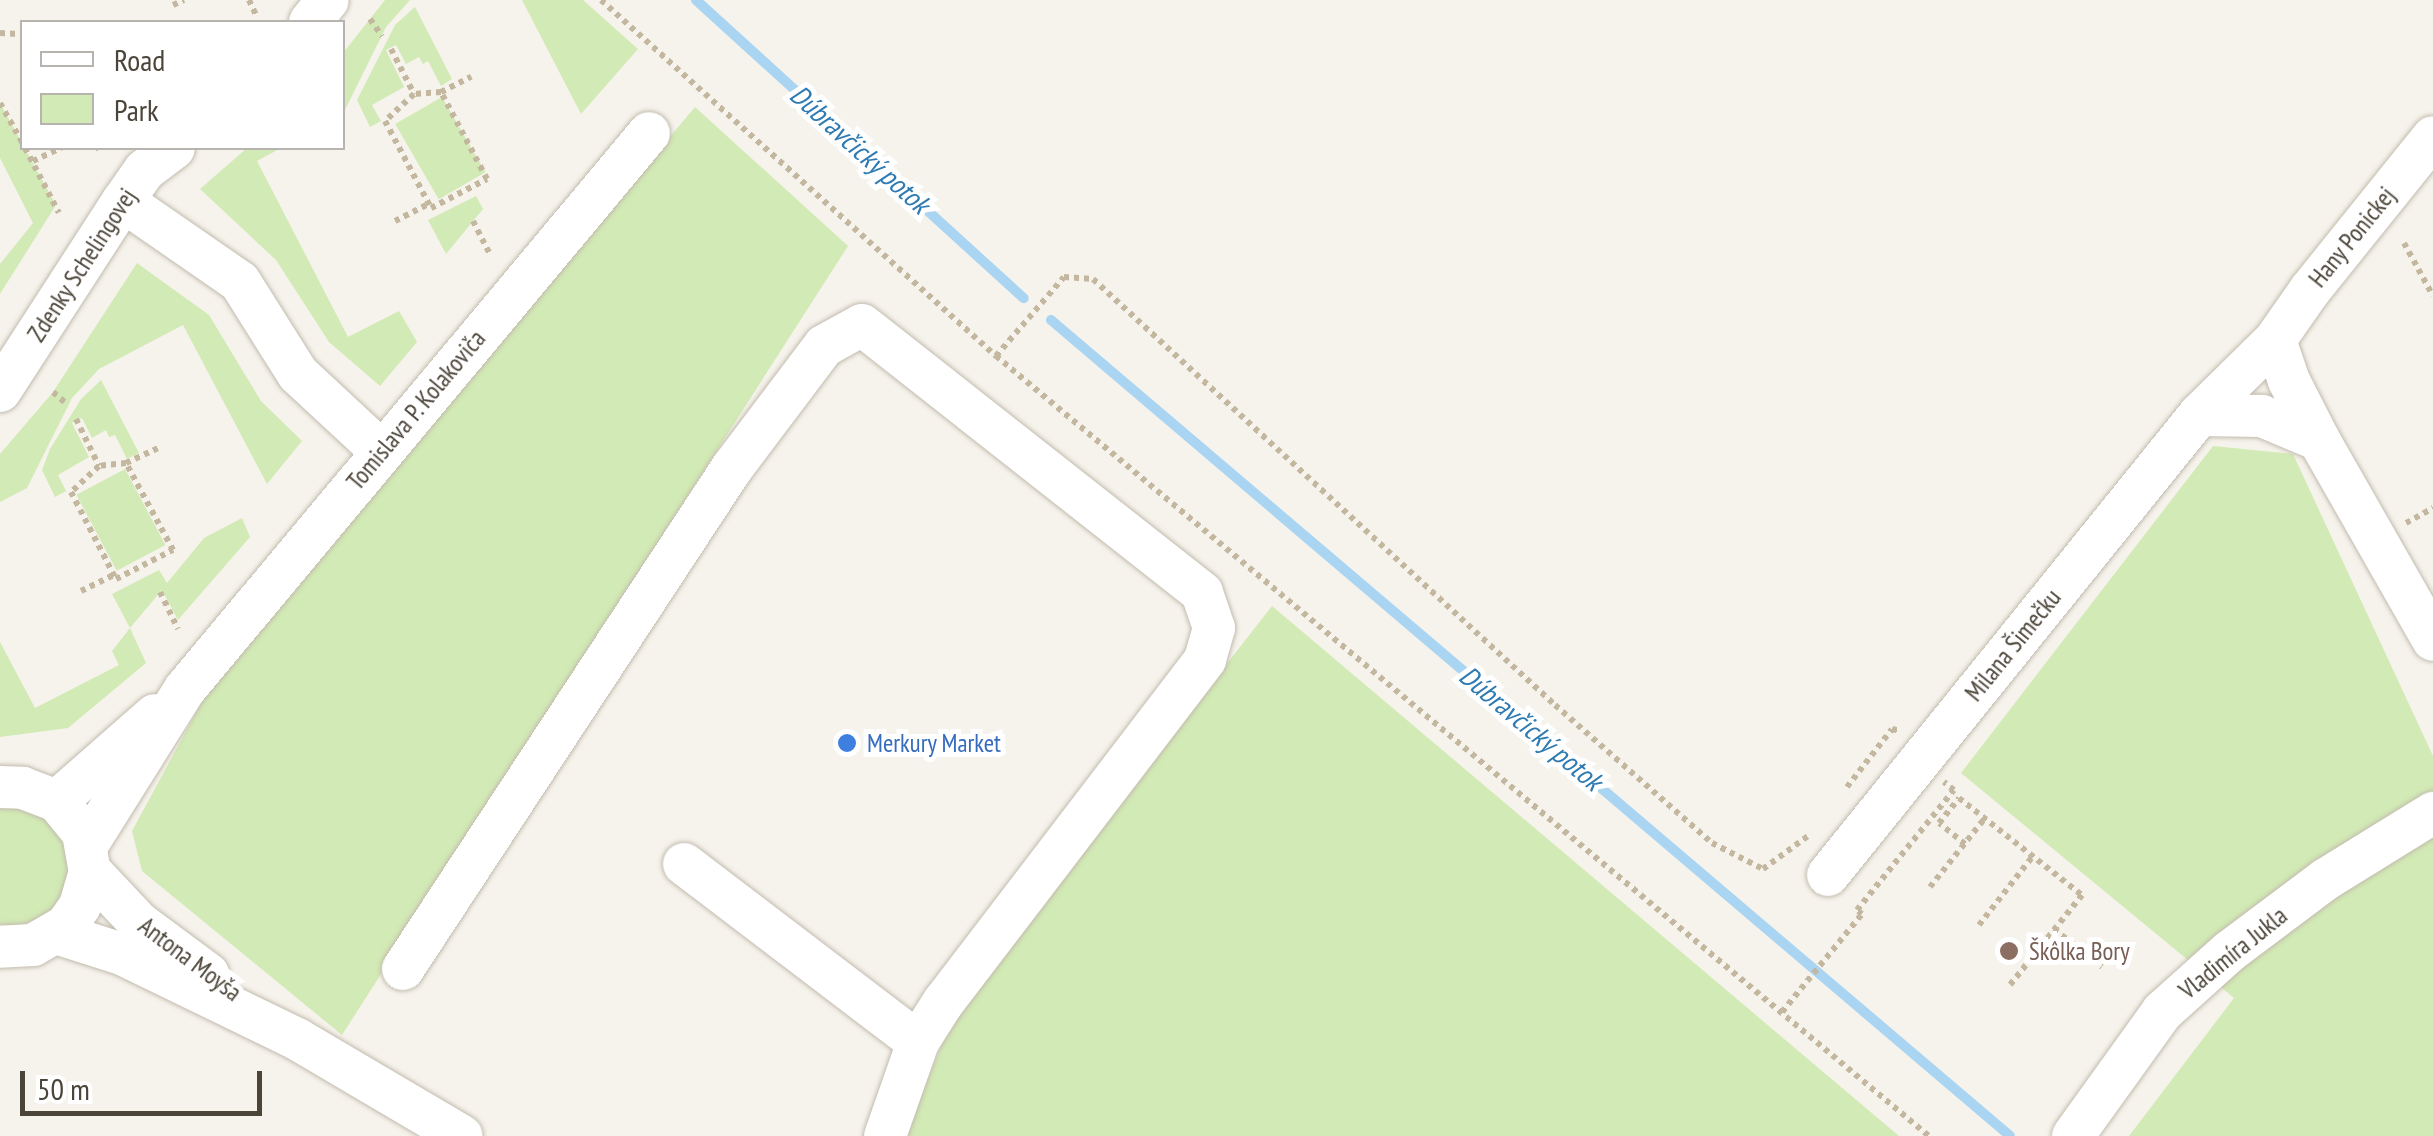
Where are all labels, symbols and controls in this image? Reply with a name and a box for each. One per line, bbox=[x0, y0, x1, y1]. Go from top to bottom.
legend bbox=[20, 20, 345, 150]
text: Road bbox=[114, 40, 165, 79]
water label: Dúbravčický potok bbox=[783, 77, 937, 221]
text: Park bbox=[114, 90, 159, 129]
street label: Hany Ponickej bbox=[2302, 181, 2402, 293]
street label: Zdenky Schelingovej bbox=[21, 182, 143, 348]
street label: Tomislava P. Kolakoviča bbox=[340, 323, 492, 497]
street label: Milana Šimečku bbox=[1959, 583, 2067, 707]
water label: Dúbravčický potok bbox=[1452, 658, 1610, 798]
place label: Merkury Market bbox=[867, 728, 1002, 758]
marker: Merkury Market bbox=[836, 732, 858, 754]
street label: Vladimíra Jukla bbox=[2173, 900, 2293, 1006]
street label: Antona Moyša bbox=[133, 911, 247, 1007]
place label: Škôlka Bory bbox=[2029, 936, 2130, 966]
marker: Škôlka Bory bbox=[1998, 940, 2020, 962]
scale bar bbox=[25, 1051, 268, 1113]
text: 50 m bbox=[37, 1069, 90, 1108]

